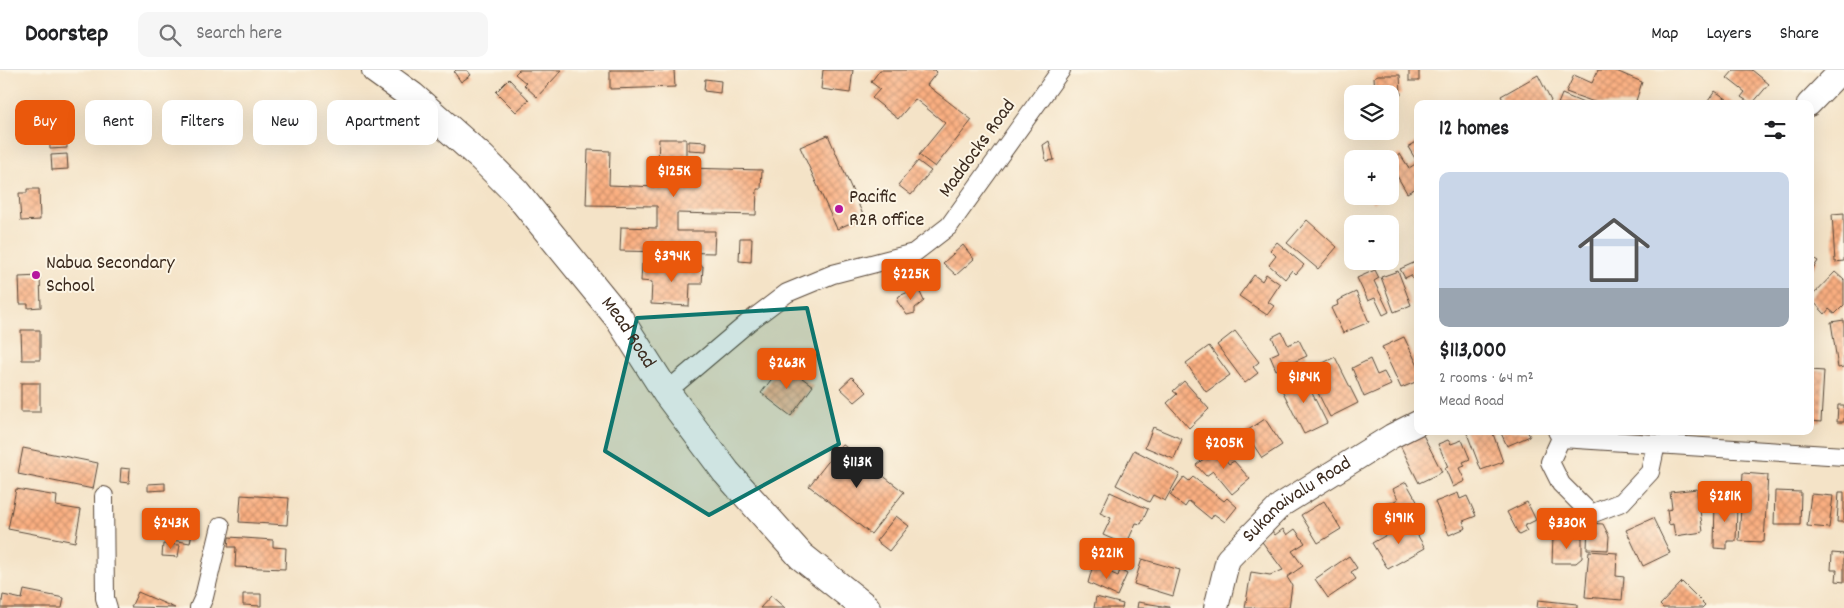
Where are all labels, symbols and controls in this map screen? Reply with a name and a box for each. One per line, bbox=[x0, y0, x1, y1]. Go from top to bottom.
search box bbox=[138, 12, 488, 57]
text: Doorstep bbox=[25, 18, 108, 52]
icon: search bbox=[156, 21, 184, 49]
text: Search here bbox=[196, 21, 282, 48]
text: Map bbox=[1651, 22, 1678, 47]
text: Layers bbox=[1706, 22, 1752, 47]
text: Share bbox=[1780, 22, 1819, 47]
map controls bbox=[1344, 85, 1399, 270]
button: layers bbox=[1344, 85, 1399, 140]
street label: Maddocks Road bbox=[933, 94, 1023, 204]
chip: Buy bbox=[15, 100, 75, 145]
chip: Rent bbox=[85, 100, 152, 145]
chip: Filters bbox=[162, 100, 243, 145]
chip: New bbox=[253, 100, 317, 145]
chip: Apartment bbox=[327, 100, 438, 145]
text: 12 homes bbox=[1439, 115, 1509, 145]
icon: filters bbox=[1761, 116, 1789, 144]
button: + bbox=[1344, 150, 1399, 205]
pin: $125K bbox=[639, 156, 709, 198]
text: $125K bbox=[657, 160, 691, 183]
place label: Pacific R2R office bbox=[849, 184, 924, 235]
marker: Pacific R2R office bbox=[833, 203, 845, 215]
icon: home bbox=[1569, 205, 1659, 295]
button: − bbox=[1344, 215, 1399, 270]
pin: $394K bbox=[637, 240, 707, 283]
text: $394K bbox=[654, 245, 690, 268]
place label: Nabua Secondary School bbox=[46, 250, 175, 301]
pin: $225K bbox=[876, 258, 946, 301]
text: $225K bbox=[893, 263, 929, 286]
marker: Nabua Secondary School bbox=[30, 269, 42, 281]
street label: Mead Road bbox=[593, 291, 662, 375]
text: $113,000 bbox=[1439, 337, 1507, 367]
pin: $263K bbox=[752, 348, 822, 390]
text: $263K bbox=[768, 352, 806, 375]
pin: $184K bbox=[1269, 362, 1339, 404]
text: $184K bbox=[1288, 366, 1320, 389]
text: 2 rooms · 64 m² bbox=[1439, 367, 1534, 390]
text: Mead Road bbox=[1439, 390, 1504, 413]
pin: $205K bbox=[1189, 428, 1259, 470]
text: $205K bbox=[1205, 432, 1243, 455]
pin: $113K bbox=[822, 446, 892, 489]
street label: Sukanaivalu Road bbox=[1236, 450, 1357, 550]
text: $113K bbox=[842, 451, 872, 474]
pin: $281K bbox=[1690, 480, 1760, 523]
text: $281K bbox=[1709, 485, 1741, 508]
pin: $191K bbox=[1364, 502, 1434, 545]
text: $191K bbox=[1384, 507, 1414, 530]
pin: $243K bbox=[136, 508, 206, 550]
pin: $330K bbox=[1532, 508, 1602, 550]
text: $243K bbox=[153, 512, 189, 535]
text: $330K bbox=[1548, 512, 1586, 535]
pin: $221K bbox=[1072, 538, 1142, 580]
text: $221K bbox=[1091, 542, 1124, 565]

